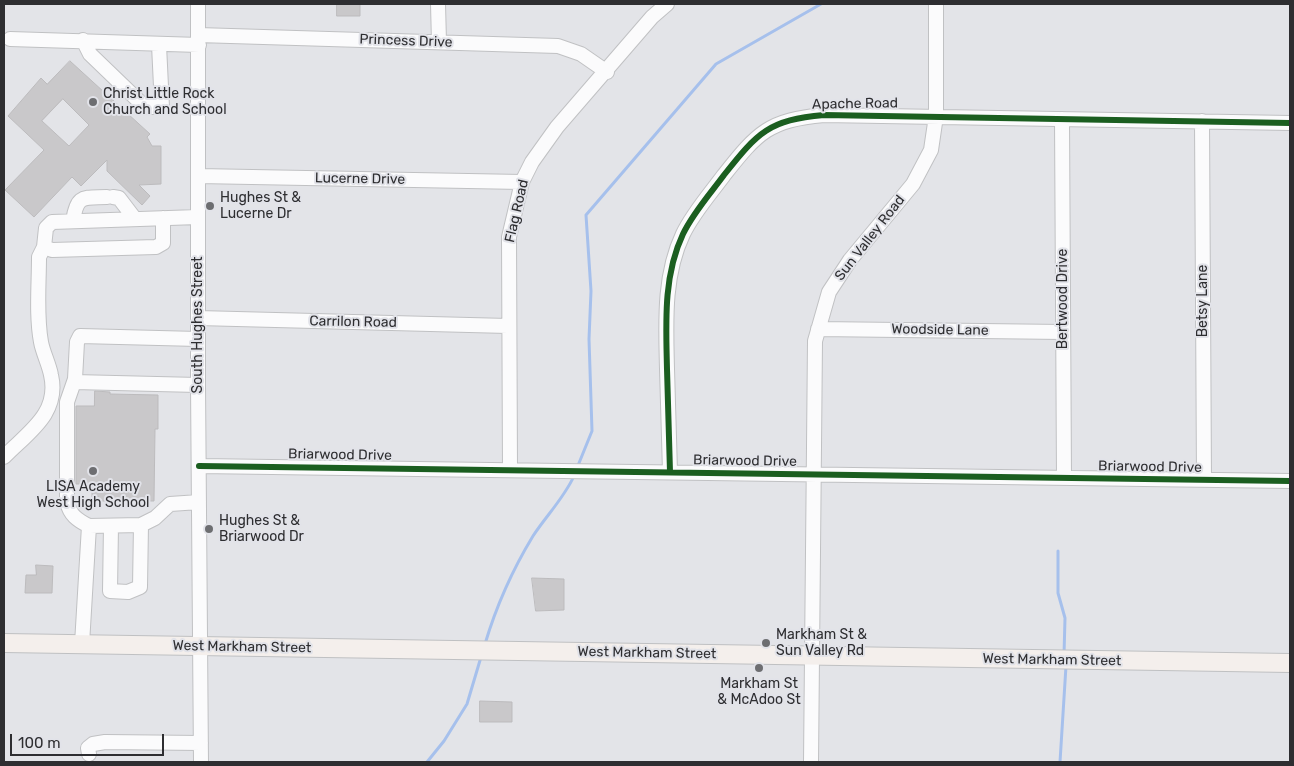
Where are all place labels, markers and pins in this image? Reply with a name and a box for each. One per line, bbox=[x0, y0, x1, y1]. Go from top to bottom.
place label: Christ Little Rock Church and School bbox=[103, 86, 227, 118]
marker: Christ Little Rock Church and School bbox=[87, 96, 99, 108]
place label: Hughes St & Lucerne Dr bbox=[220, 190, 301, 222]
marker: Hughes St & Lucerne Dr bbox=[204, 200, 216, 212]
marker: LISA Academy West High School bbox=[87, 465, 99, 477]
place label: LISA Academy West High School bbox=[37, 479, 149, 512]
place label: Hughes St & Briarwood Dr bbox=[219, 513, 304, 546]
marker: Hughes St & Briarwood Dr bbox=[203, 523, 215, 535]
place label: Markham St & Sun Valley Rd bbox=[776, 627, 867, 660]
marker: Markham St & Sun Valley Rd bbox=[760, 637, 772, 649]
marker: Markham St & McAdoo St bbox=[753, 662, 765, 674]
place label: Markham St & McAdoo St bbox=[717, 676, 801, 709]

